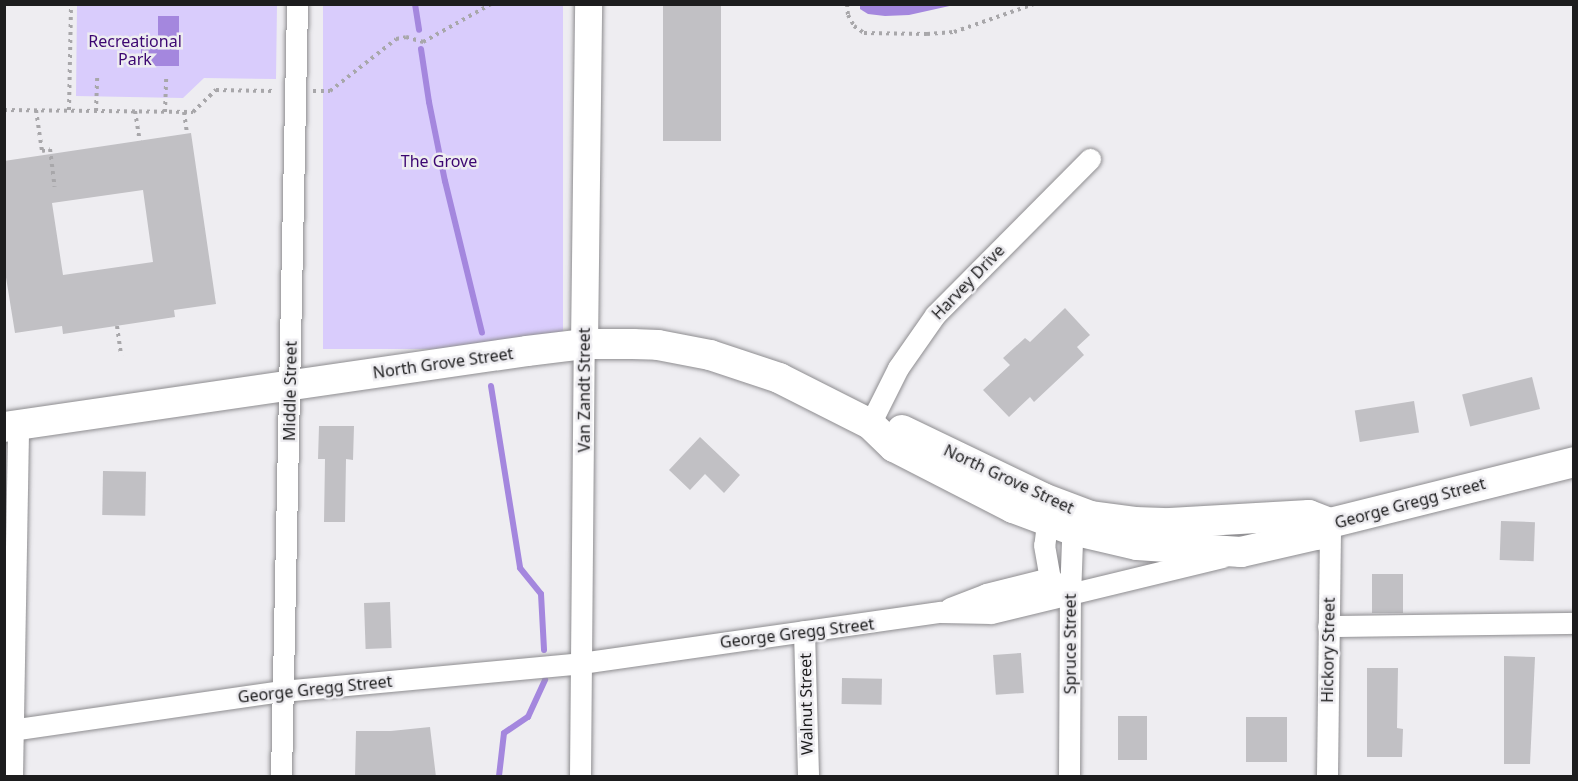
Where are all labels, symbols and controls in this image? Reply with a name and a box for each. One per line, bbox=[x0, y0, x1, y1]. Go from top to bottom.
park label: Recreational Park bbox=[88, 31, 182, 69]
park label: The Grove bbox=[401, 151, 477, 171]
street label: Harvey Drive bbox=[928, 241, 1008, 323]
street label: Van Zandt Street bbox=[574, 328, 594, 452]
street label: Middle Street bbox=[280, 341, 300, 441]
street label: North Grove Street bbox=[372, 344, 514, 382]
street label: North Grove Street bbox=[941, 440, 1077, 518]
street label: George Gregg Street bbox=[1333, 474, 1487, 532]
street label: Spruce Street bbox=[1060, 594, 1080, 694]
street label: Hickory Street bbox=[1317, 597, 1339, 703]
street label: George Gregg Street bbox=[719, 614, 875, 652]
street label: Walnut Street bbox=[796, 653, 816, 755]
street label: George Gregg Street bbox=[237, 671, 393, 707]

